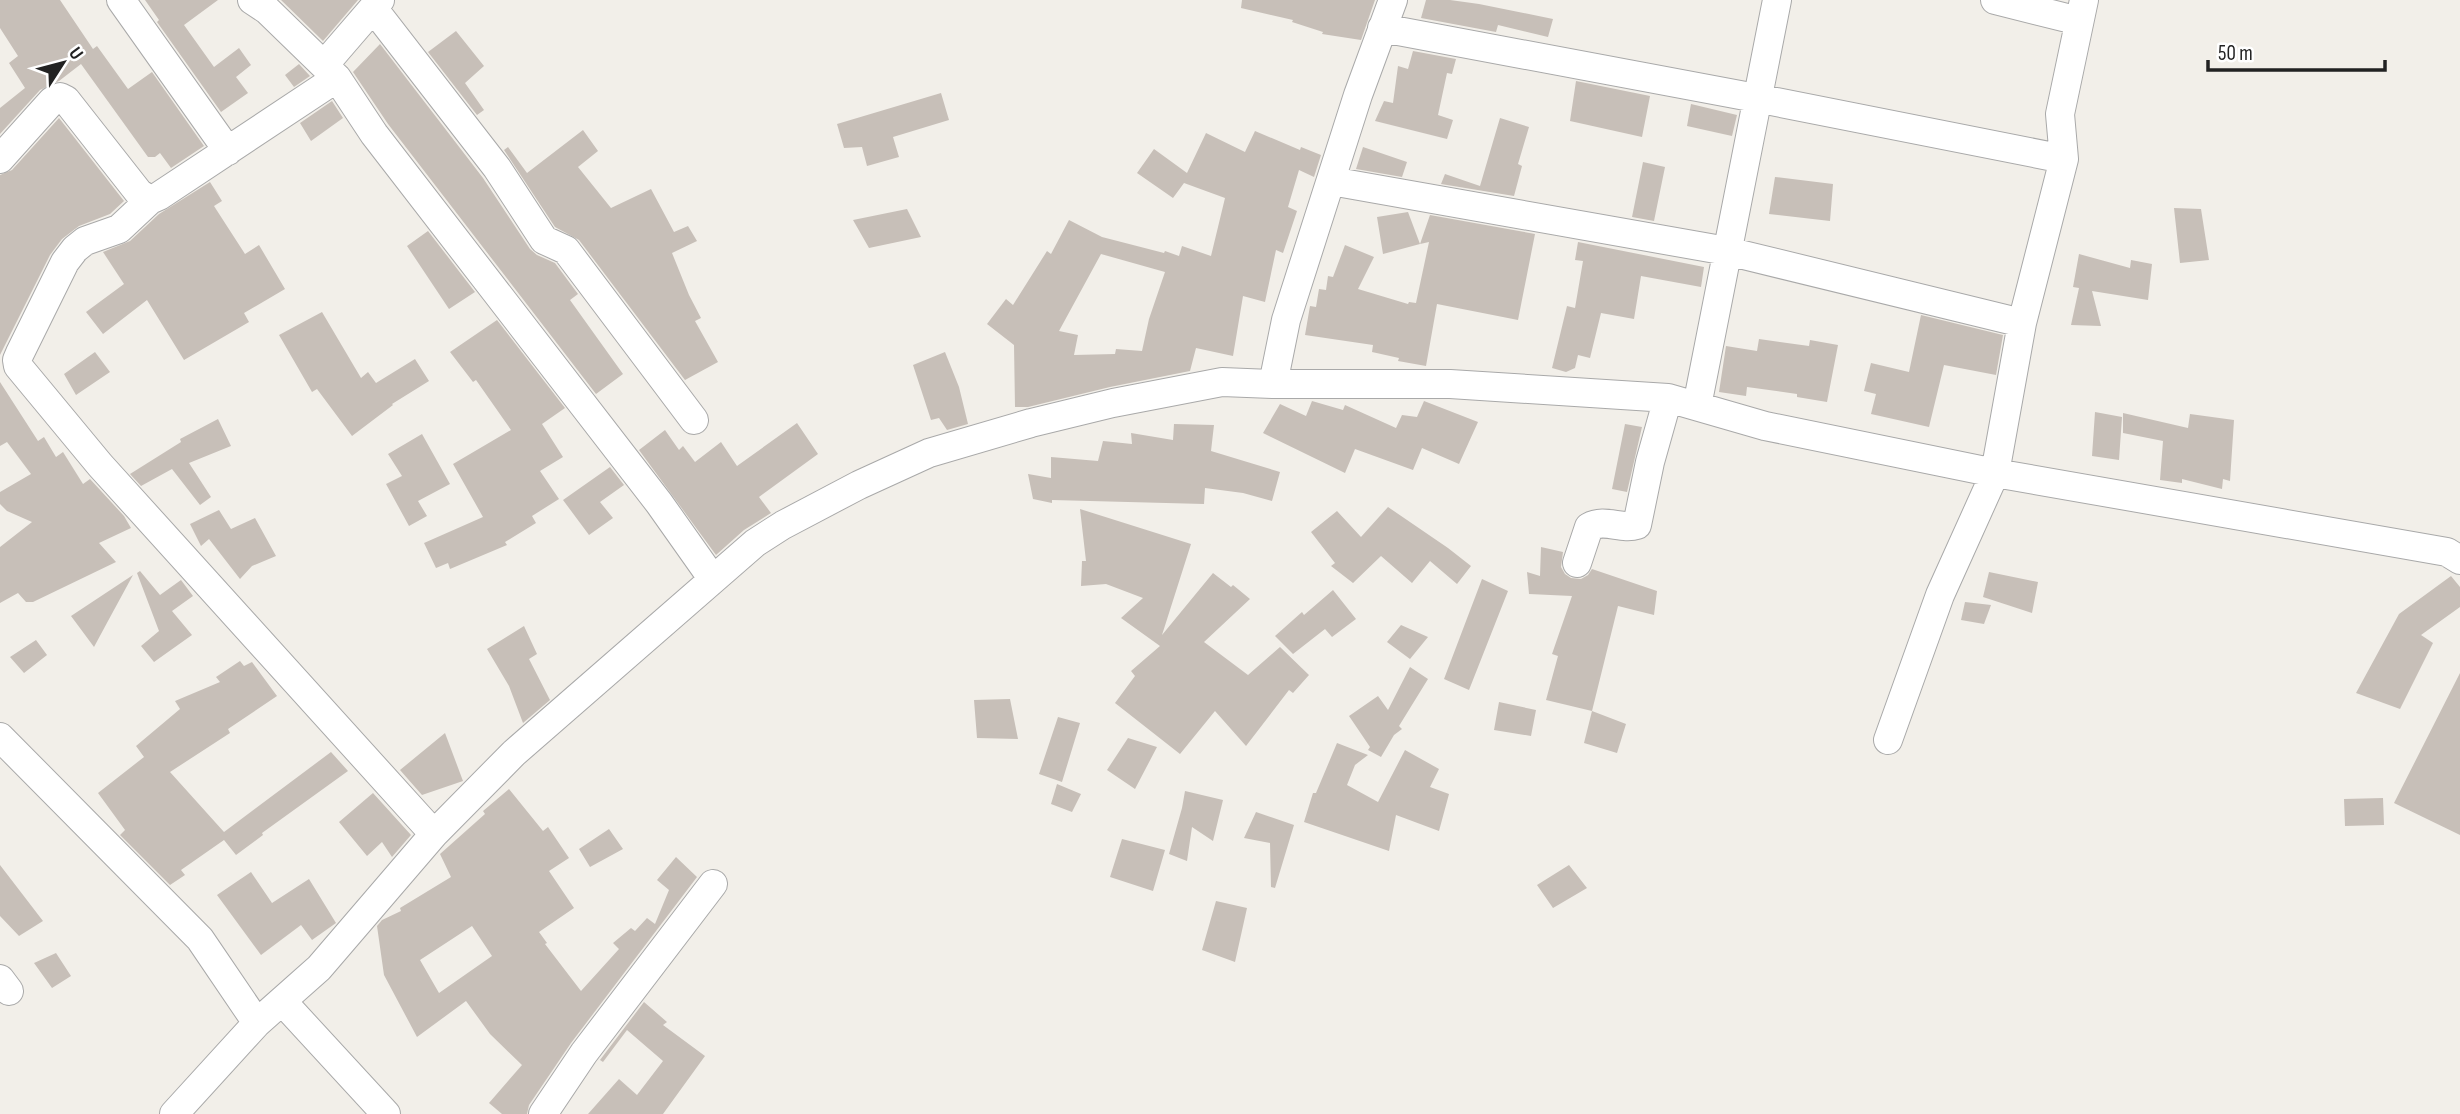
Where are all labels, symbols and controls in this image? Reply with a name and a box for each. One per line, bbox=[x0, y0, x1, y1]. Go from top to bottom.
north arrow bbox=[28, 28, 98, 98]
scale bar bbox=[2208, 28, 2385, 72]
text: 50 m bbox=[2218, 41, 2253, 66]
text: U bbox=[63, 43, 88, 65]

